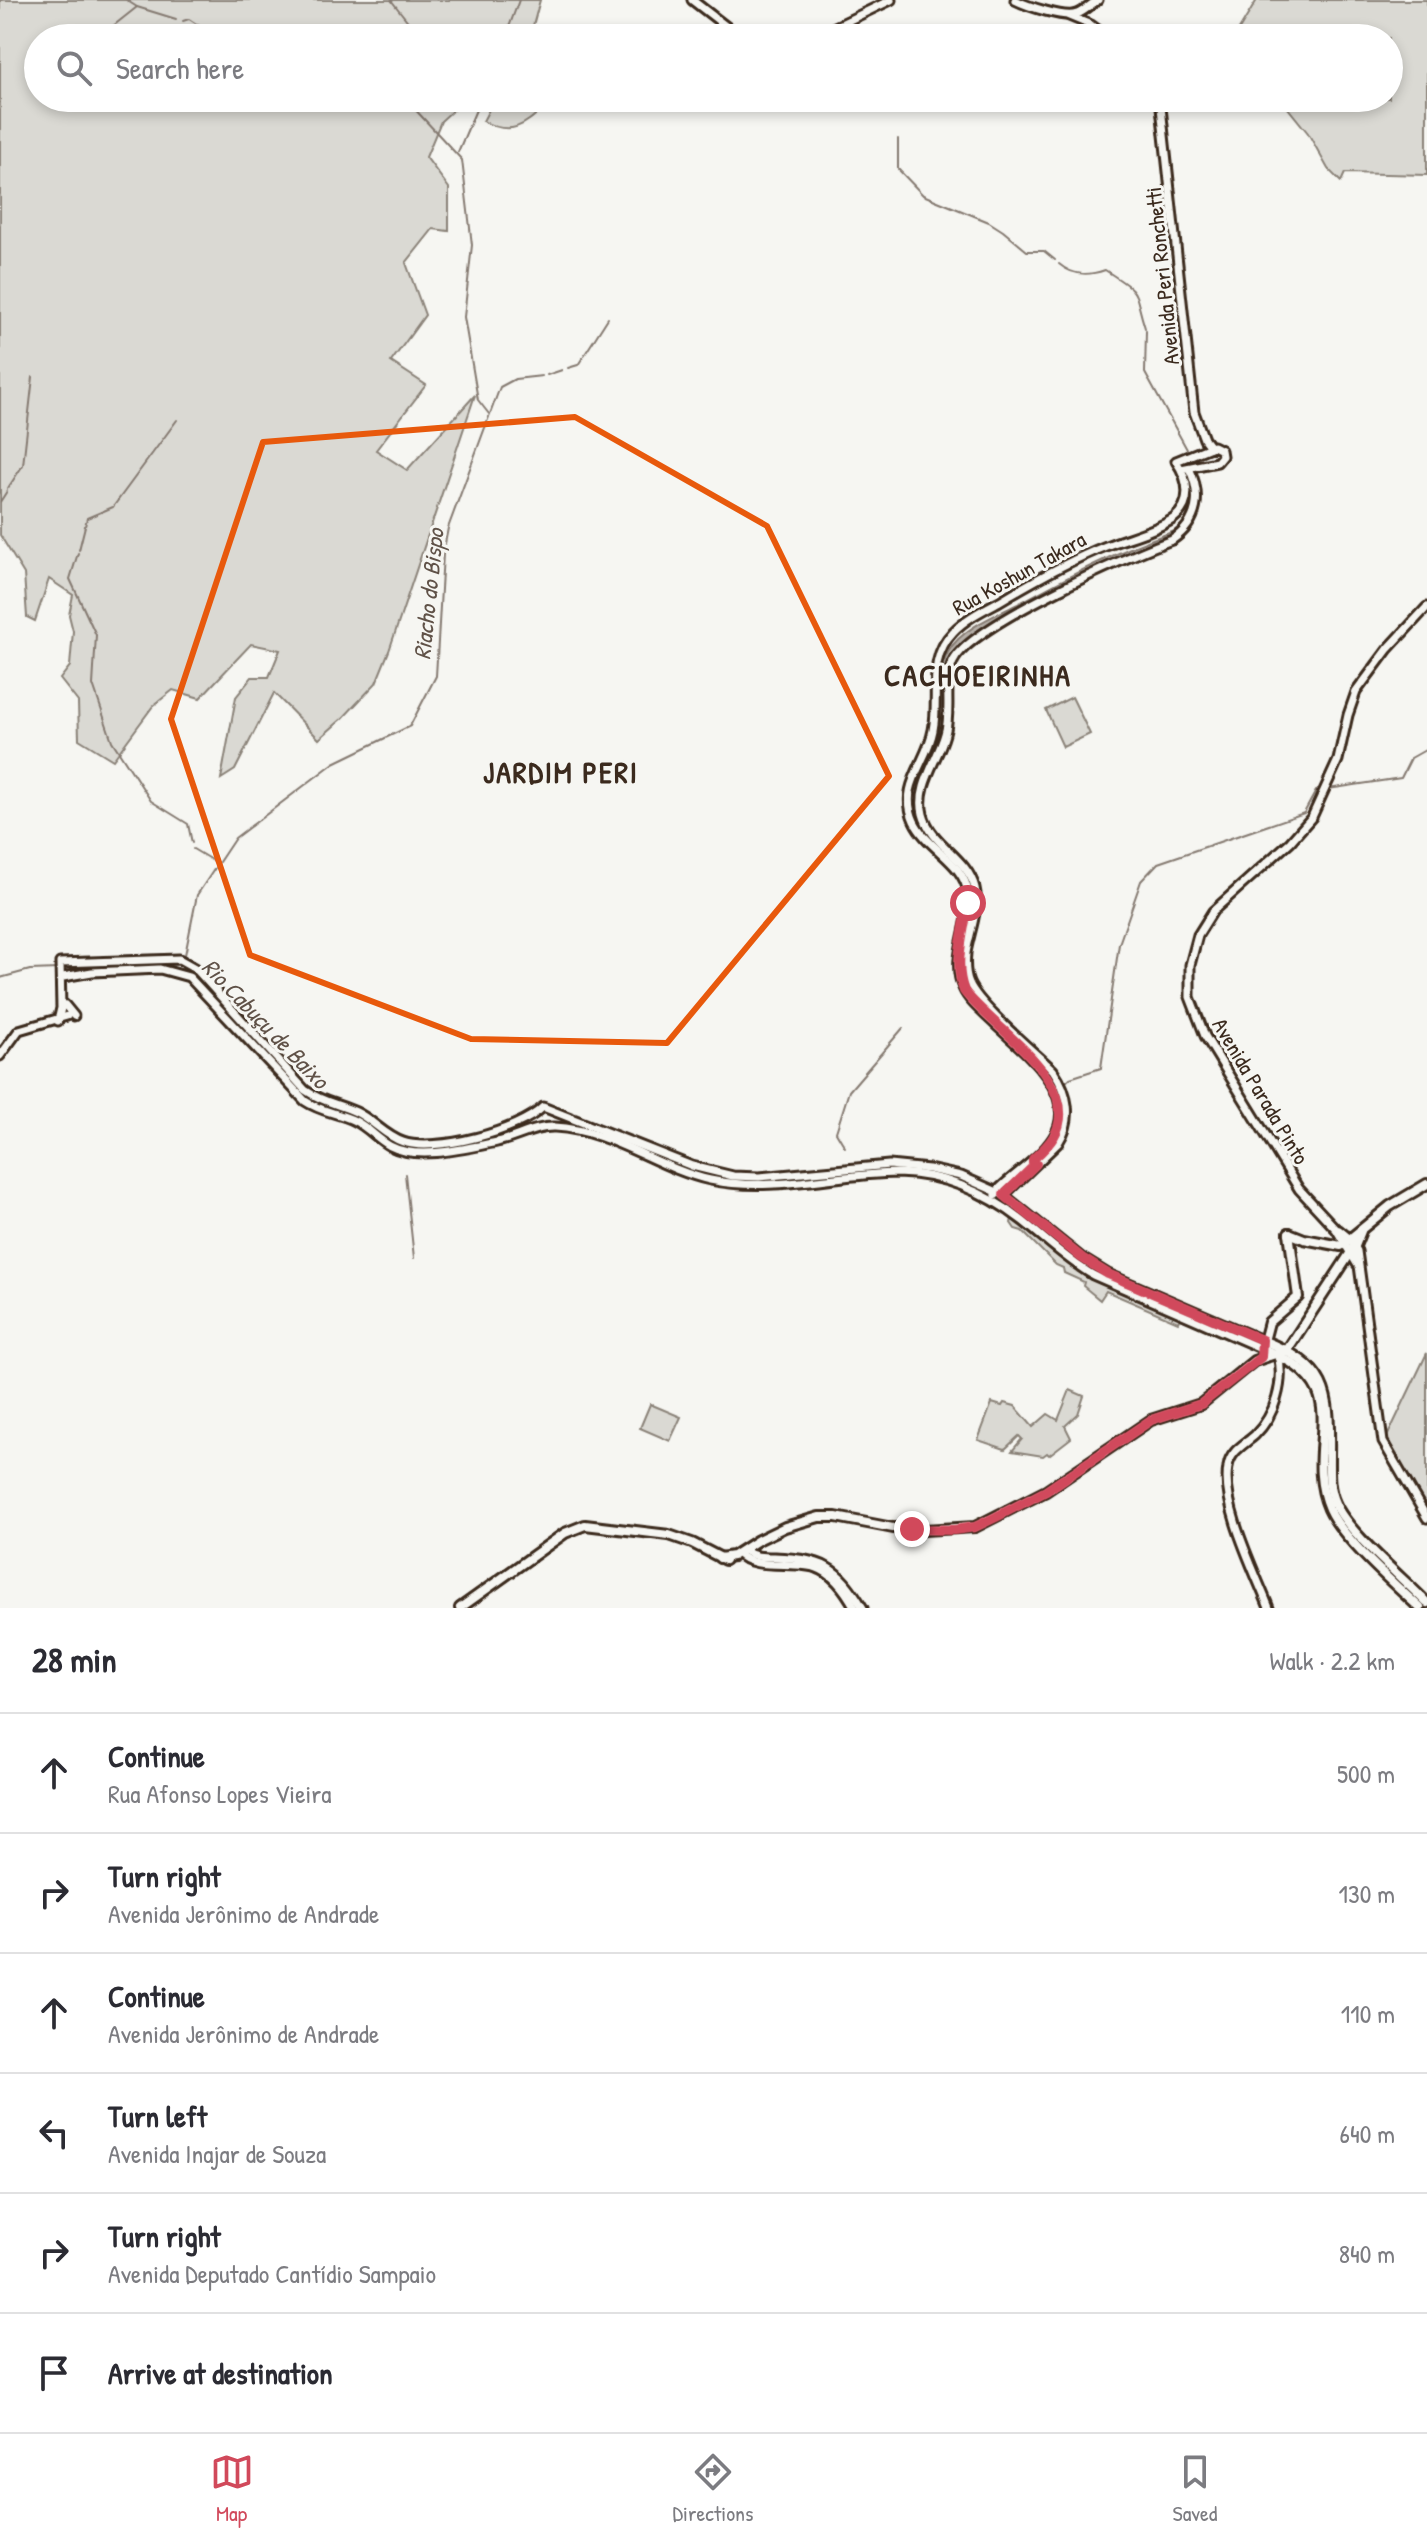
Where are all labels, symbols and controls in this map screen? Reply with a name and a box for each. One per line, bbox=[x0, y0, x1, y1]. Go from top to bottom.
search box bbox=[24, 24, 1403, 112]
icon: search bbox=[52, 46, 96, 90]
text: Search here bbox=[116, 48, 244, 88]
street label: Avenida Peri Ronchetti bbox=[1138, 186, 1186, 366]
street label: Rua Koshun Takara bbox=[947, 524, 1091, 622]
water label: Riacho do Bispo bbox=[405, 525, 452, 661]
district label: CACHOEIRINHA bbox=[884, 655, 1072, 695]
district label: JARDIM PERI bbox=[483, 752, 639, 792]
route start bbox=[950, 885, 986, 921]
water label: Rio Cabuçu de Baixo bbox=[196, 951, 338, 1097]
street label: Avenida Parada Pinto bbox=[1205, 1012, 1317, 1170]
route end bbox=[894, 1511, 930, 1547]
text: 28 min bbox=[32, 1637, 117, 1683]
text: Walk · 2.2 km bbox=[1270, 1643, 1395, 1678]
text: Continue bbox=[108, 1736, 205, 1776]
icon: ahead bbox=[32, 1751, 76, 1795]
text: 500 m bbox=[1337, 1756, 1395, 1791]
text: Rua Afonso Lopes Vieira bbox=[108, 1776, 332, 1811]
text: Turn right bbox=[108, 1856, 221, 1896]
icon: right bbox=[32, 1871, 76, 1915]
text: 130 m bbox=[1339, 1876, 1395, 1911]
text: Avenida Jerônimo de Andrade bbox=[108, 1896, 379, 1931]
text: Continue bbox=[108, 1976, 205, 2016]
icon: ahead bbox=[32, 1991, 76, 2035]
text: 110 m bbox=[1341, 1996, 1395, 2031]
text: Avenida Jerônimo de Andrade bbox=[108, 2016, 379, 2051]
text: Turn left bbox=[108, 2096, 207, 2136]
icon: left bbox=[32, 2111, 76, 2155]
text: 640 m bbox=[1340, 2116, 1395, 2151]
text: Avenida Inajar de Souza bbox=[108, 2136, 326, 2171]
text: Turn right bbox=[108, 2216, 221, 2256]
icon: right bbox=[32, 2231, 76, 2275]
text: 840 m bbox=[1339, 2236, 1395, 2271]
text: Avenida Deputado Cantídio Sampaio bbox=[108, 2256, 436, 2291]
icon: arrive bbox=[32, 2351, 76, 2395]
text: Arrive at destination bbox=[108, 2353, 333, 2393]
tab: Map bbox=[210, 2450, 254, 2528]
tab: Directions bbox=[673, 2450, 754, 2528]
tab: Saved bbox=[1173, 2450, 1217, 2528]

